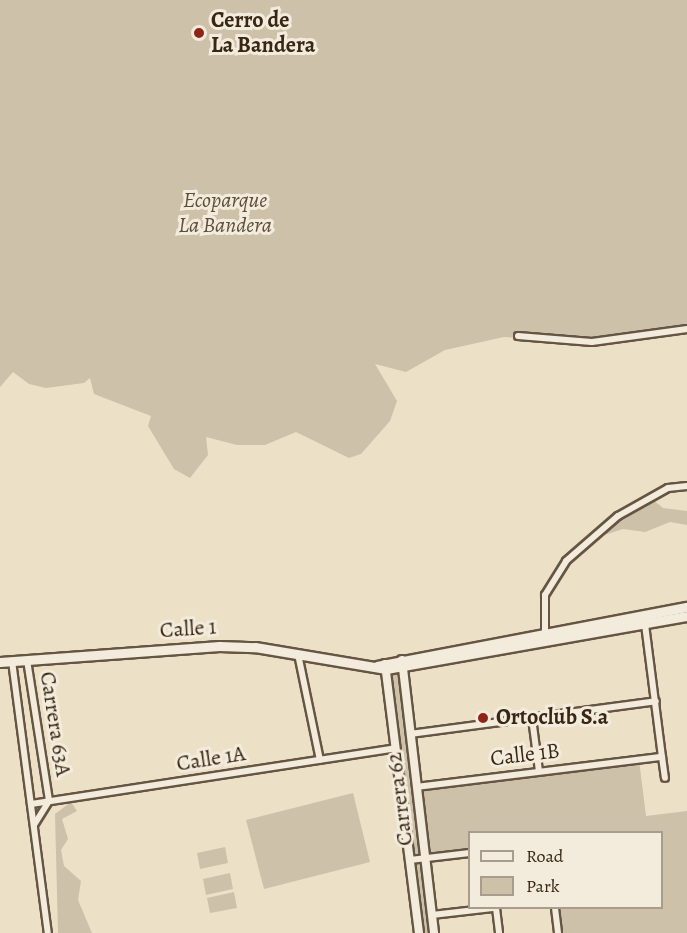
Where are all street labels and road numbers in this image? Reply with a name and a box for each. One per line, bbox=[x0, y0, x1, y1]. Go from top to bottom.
street label: Calle 1 bbox=[159, 614, 217, 644]
street label: Carrera 63A bbox=[34, 670, 76, 778]
street label: Calle 1B bbox=[489, 738, 561, 772]
street label: Calle 1A bbox=[175, 741, 247, 777]
street label: Carrera 62 bbox=[381, 751, 419, 847]

